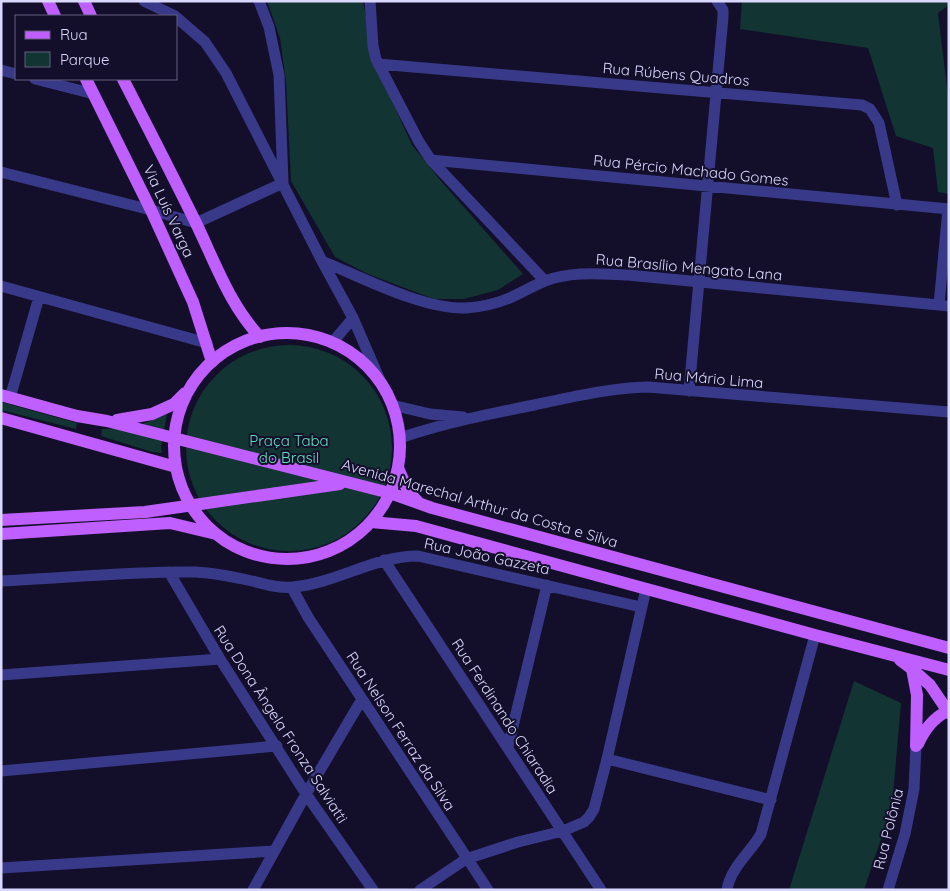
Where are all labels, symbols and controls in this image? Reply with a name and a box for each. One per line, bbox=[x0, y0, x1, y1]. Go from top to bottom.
legend bbox=[15, 15, 178, 80]
text: Rua bbox=[60, 25, 88, 44]
text: Parque bbox=[60, 50, 110, 69]
street label: Rua Rúbens Quadros bbox=[602, 58, 750, 90]
street label: Rua Pércio Machado Gomes bbox=[592, 150, 790, 190]
street label: Via Luís Varga bbox=[139, 162, 199, 260]
street label: Rua Brasílio Mengato Lana bbox=[595, 249, 783, 285]
street label: Rua Mário Lima bbox=[654, 364, 764, 392]
park label: Praça Taba do Brasil bbox=[249, 431, 329, 467]
street label: Avenida Marechal Arthur da Costa e Silva bbox=[340, 454, 620, 552]
street label: Rua João Gazzeta bbox=[422, 533, 552, 579]
street label: Rua Dona Ângela Fronza Salviatti bbox=[210, 621, 352, 827]
street label: Rua Ferdinando Chiaradia bbox=[448, 635, 562, 797]
street label: Rua Nelson Ferraz da Silva bbox=[342, 648, 460, 814]
street label: Rua Polônia bbox=[869, 786, 907, 872]

